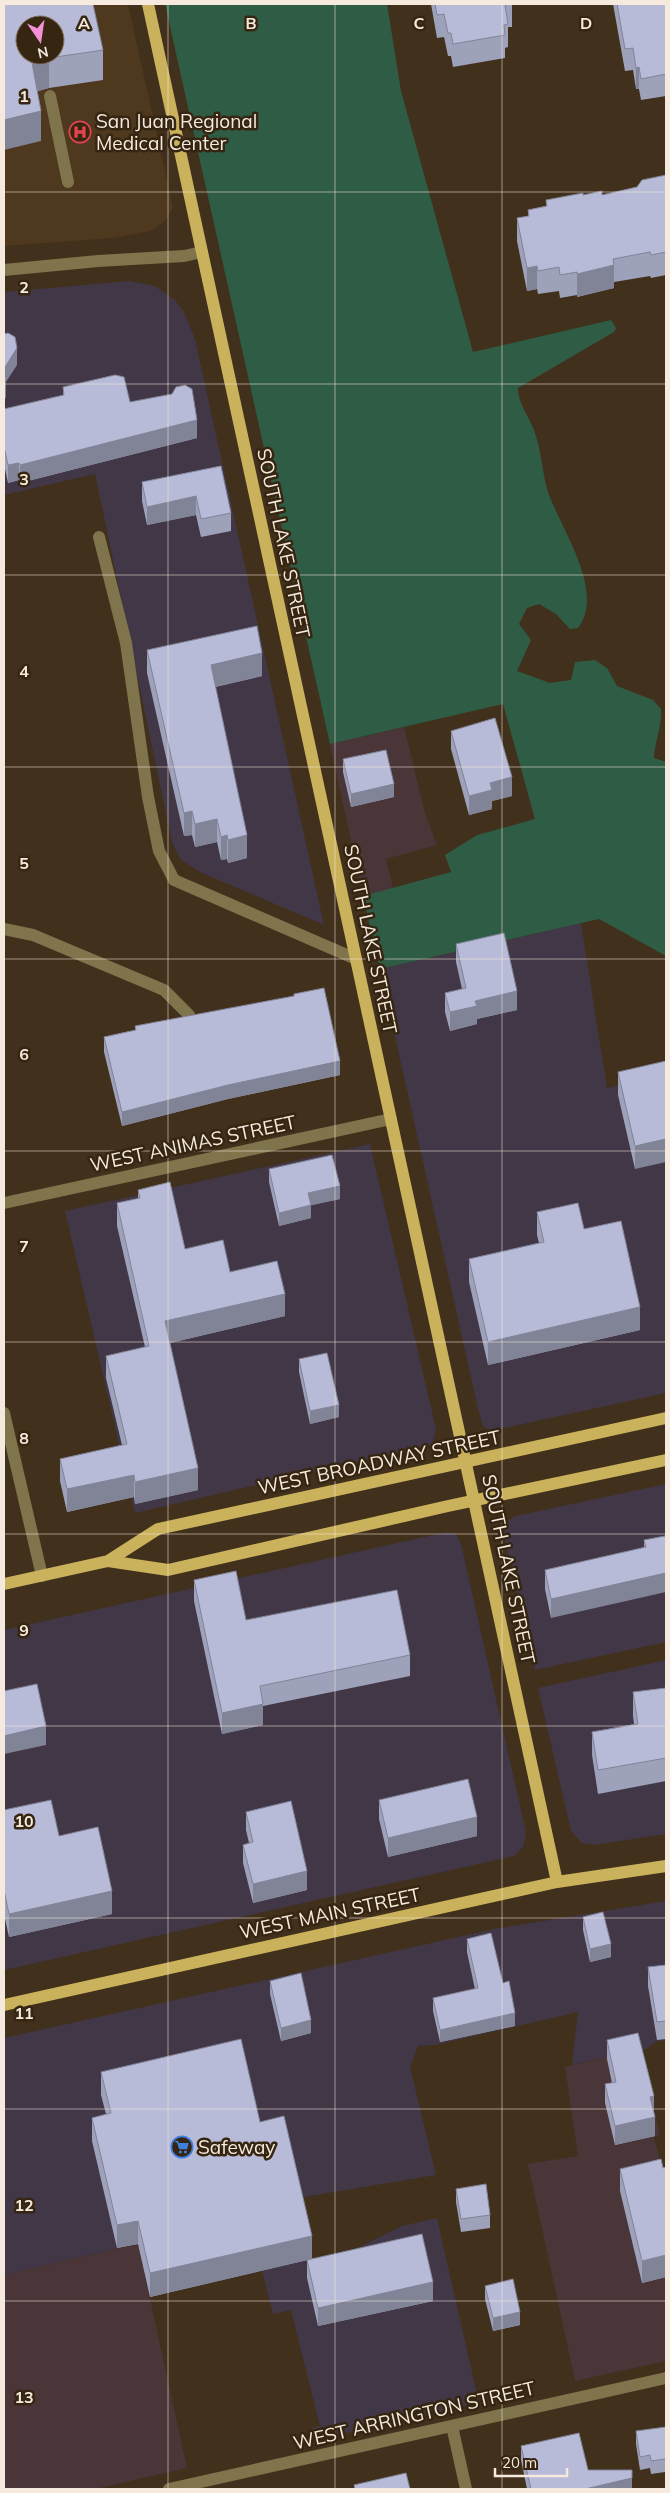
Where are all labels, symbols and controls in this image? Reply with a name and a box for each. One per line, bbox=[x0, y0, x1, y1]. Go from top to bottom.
text: A bbox=[78, 13, 90, 33]
text: B bbox=[245, 13, 257, 33]
text: C bbox=[414, 13, 425, 33]
text: D bbox=[580, 13, 592, 33]
north arrow bbox=[15, 15, 65, 65]
text: N bbox=[36, 43, 50, 63]
text: 1 bbox=[19, 86, 29, 106]
place label: San Juan Regional Medical Center bbox=[96, 109, 257, 155]
hospital icon: San Juan Regional Medical Center bbox=[68, 120, 92, 144]
text: 2 bbox=[19, 277, 29, 297]
street label: SOUTH LAKE STREET bbox=[252, 446, 316, 641]
text: 3 bbox=[19, 469, 29, 489]
text: 4 bbox=[19, 661, 29, 681]
street label: SOUTH LAKE STREET bbox=[339, 842, 403, 1037]
text: 5 bbox=[19, 853, 29, 873]
text: 6 bbox=[19, 1044, 29, 1064]
street label: WEST ANIMAS STREET bbox=[88, 1109, 299, 1177]
text: 7 bbox=[19, 1236, 29, 1256]
street label: WEST BROADWAY STREET bbox=[255, 1424, 503, 1499]
text: 8 bbox=[19, 1428, 29, 1448]
street label: SOUTH LAKE STREET bbox=[477, 1472, 541, 1667]
text: 9 bbox=[19, 1620, 29, 1640]
text: 10 bbox=[14, 1811, 34, 1831]
street label: WEST MAIN STREET bbox=[237, 1882, 423, 1944]
text: 11 bbox=[14, 2003, 34, 2023]
supermarket icon: Safeway bbox=[170, 2135, 194, 2159]
place label: Safeway bbox=[198, 2135, 275, 2159]
text: 12 bbox=[14, 2195, 34, 2215]
street label: WEST ARRINGTON STREET bbox=[291, 2375, 538, 2455]
text: 13 bbox=[14, 2387, 34, 2407]
scale bar bbox=[495, 2446, 568, 2478]
text: 20 m bbox=[502, 2453, 537, 2472]

